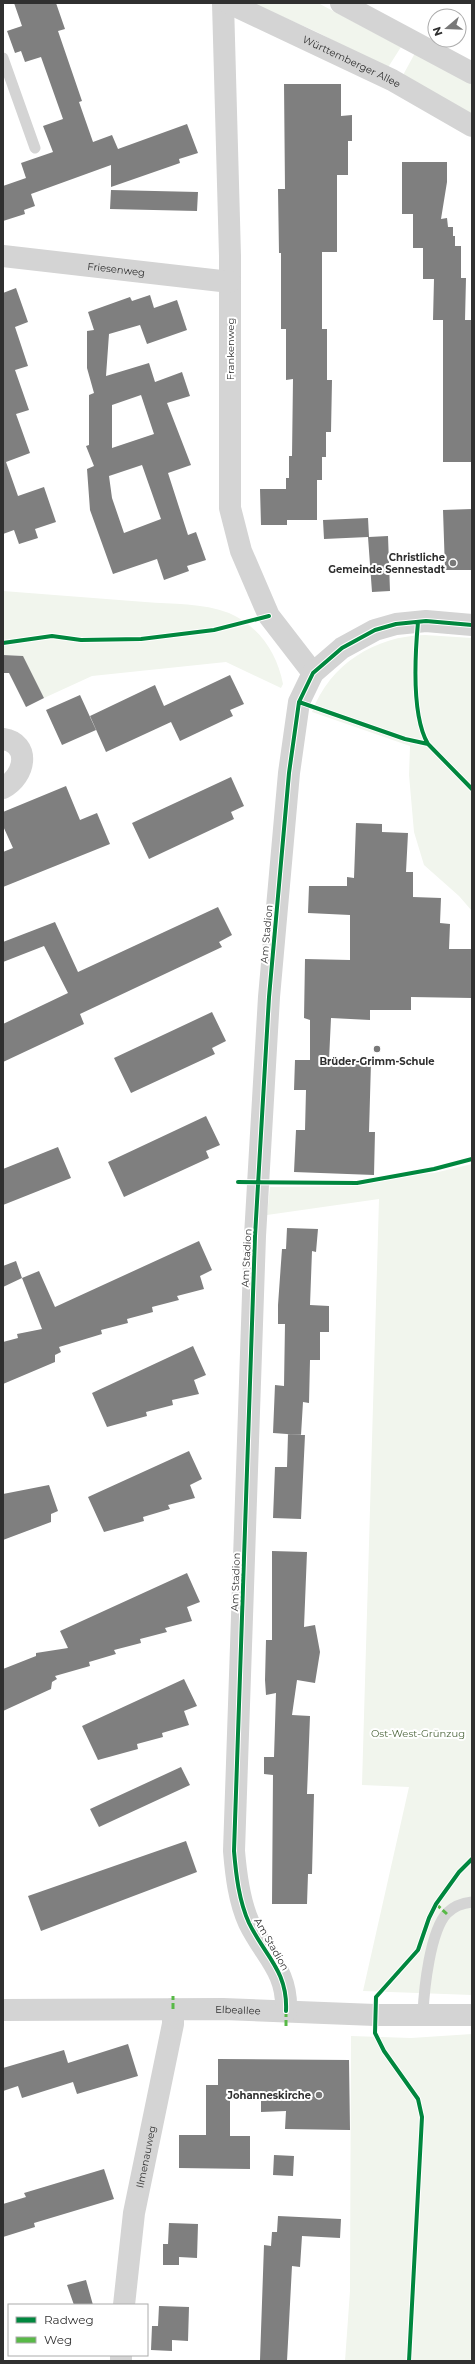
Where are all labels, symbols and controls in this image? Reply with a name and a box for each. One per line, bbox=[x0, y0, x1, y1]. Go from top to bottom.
north arrow bbox=[427, 8, 467, 48]
text: N bbox=[429, 25, 446, 38]
street label: Württemberger Allee bbox=[301, 33, 403, 91]
street label: Friesenweg bbox=[87, 260, 146, 279]
street label: Frankenweg bbox=[224, 318, 237, 380]
place label: Christliche Gemeinde Sennestadt bbox=[328, 551, 446, 576]
marker: Christliche Gemeinde Sennestadt bbox=[448, 558, 458, 568]
street label: Am Stadion bbox=[257, 904, 276, 964]
marker: Brüder-Grimm-Schule bbox=[372, 1044, 382, 1054]
place label: Brüder-Grimm-Schule bbox=[319, 1055, 435, 1068]
street label: Am Stadion bbox=[238, 1228, 255, 1288]
street label: Am Stadion bbox=[228, 1552, 243, 1612]
park label: Ost-West-Grünzug bbox=[371, 1727, 465, 1740]
street label: Am Stadion bbox=[251, 1916, 292, 1973]
street label: Elbeallee bbox=[215, 2003, 261, 2017]
place label: Johanneskirche bbox=[227, 2089, 311, 2102]
marker: Johanneskirche bbox=[314, 2090, 324, 2100]
street label: Ilmenauweg bbox=[133, 2124, 159, 2189]
legend bbox=[8, 2304, 148, 2356]
text: Radweg bbox=[44, 2312, 94, 2327]
text: Weg bbox=[44, 2332, 72, 2347]

